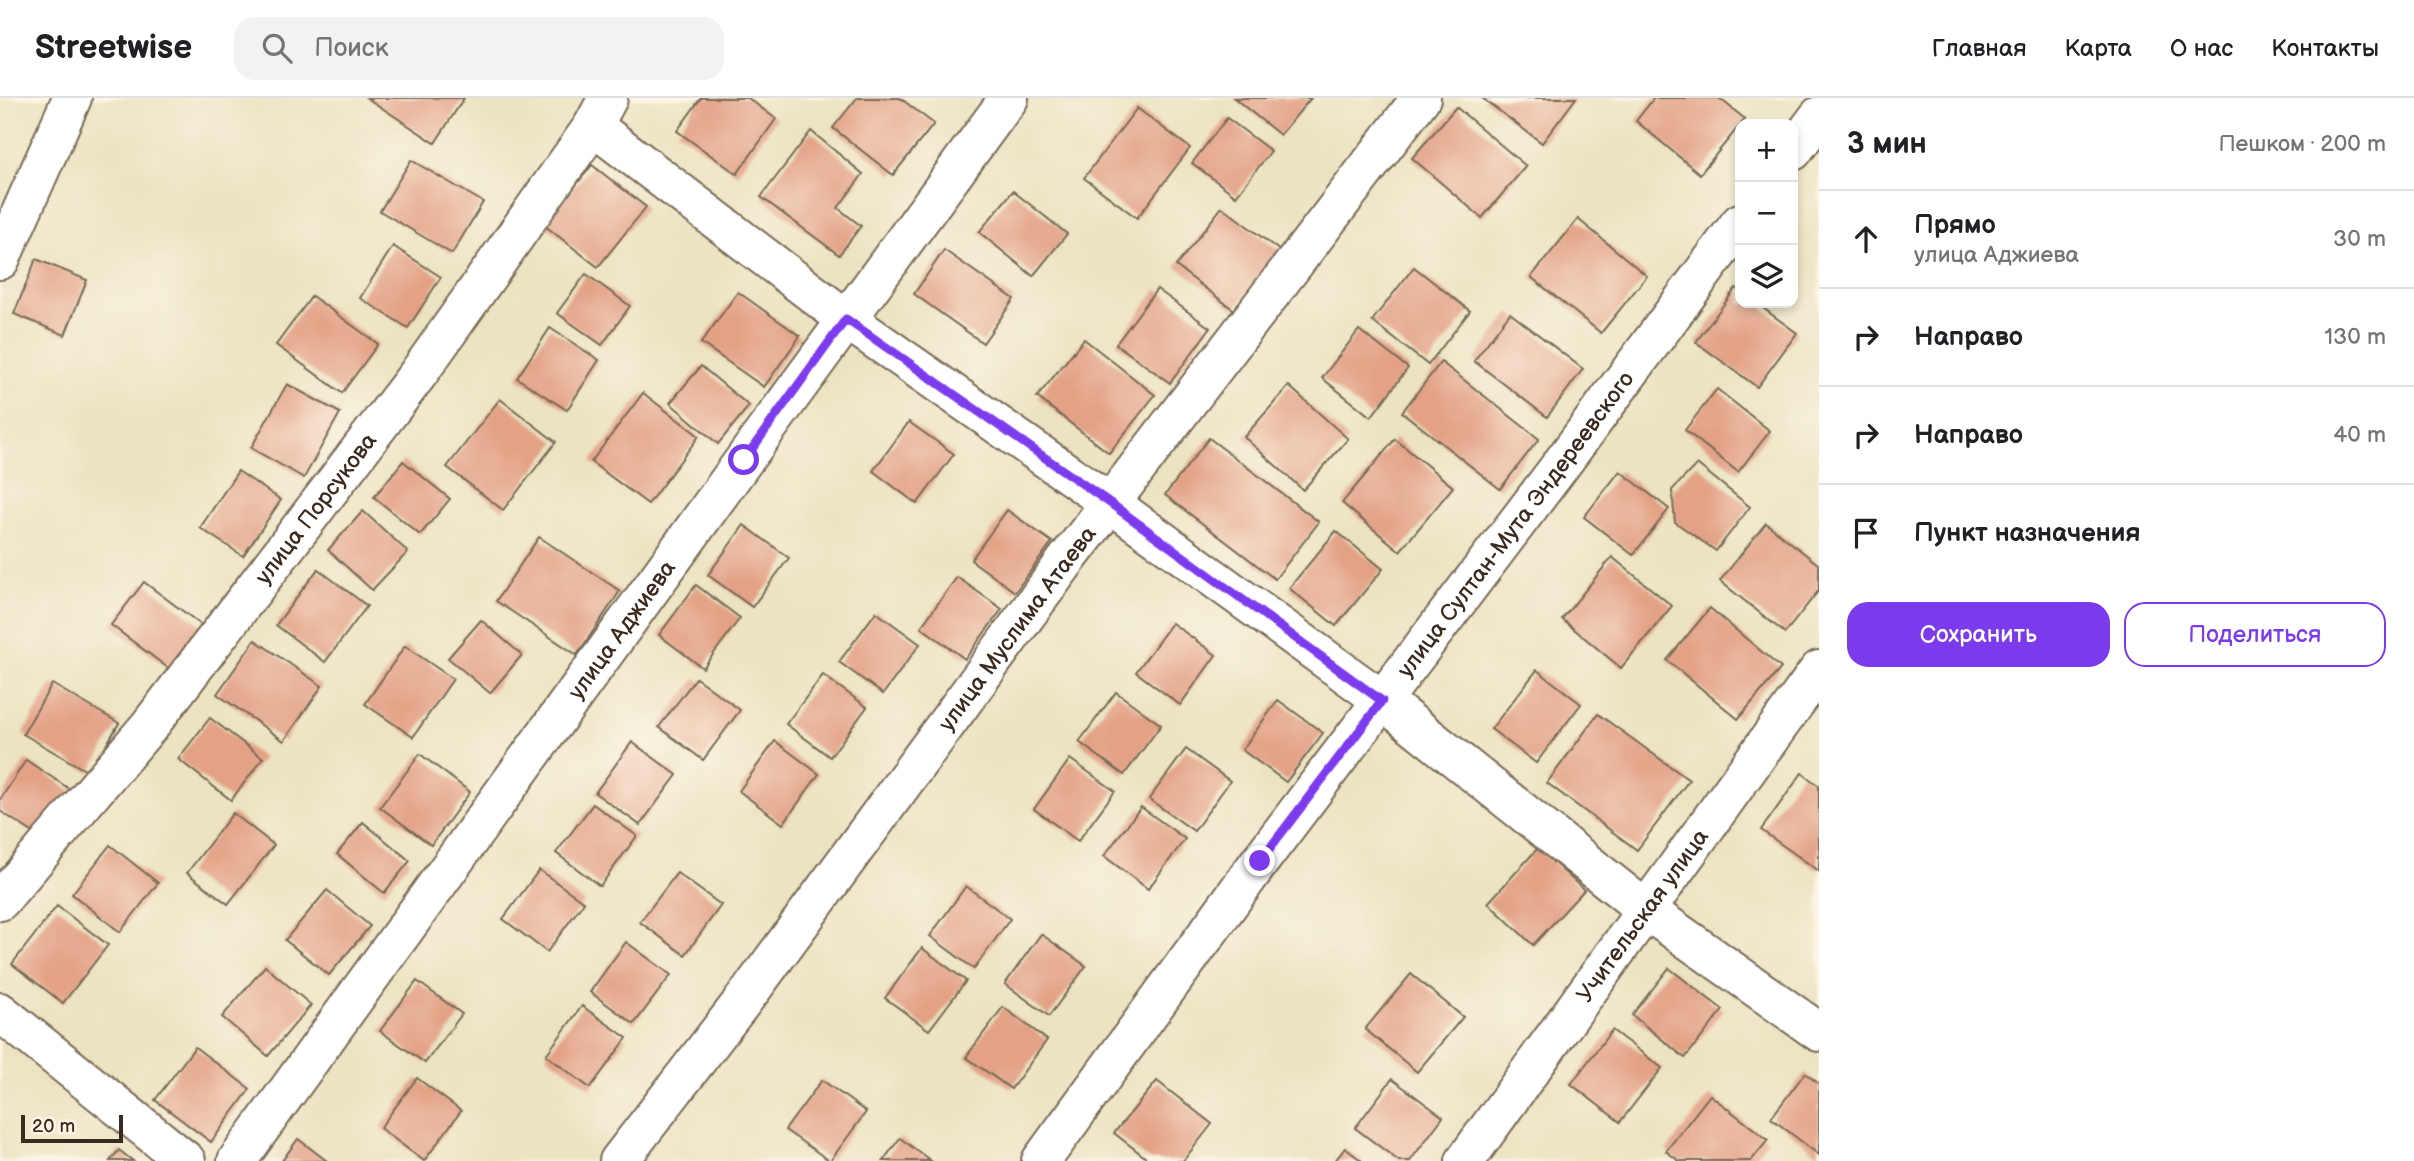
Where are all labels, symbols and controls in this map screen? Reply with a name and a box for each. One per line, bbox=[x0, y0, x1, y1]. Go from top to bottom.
search box bbox=[234, 17, 724, 80]
text: Streetwise bbox=[35, 28, 192, 68]
icon: search bbox=[258, 29, 296, 67]
text: Поиск bbox=[314, 33, 388, 64]
text: Главная bbox=[1932, 34, 2026, 63]
text: Карта bbox=[2064, 34, 2132, 63]
text: О нас bbox=[2170, 34, 2233, 63]
text: Контакты bbox=[2271, 34, 2379, 63]
map controls bbox=[1735, 119, 1798, 308]
button: + bbox=[1735, 119, 1798, 182]
text: 3 мин bbox=[1847, 126, 1927, 162]
text: Пешком · 200 m bbox=[2218, 130, 2386, 158]
button: − bbox=[1735, 182, 1798, 245]
text: Прямо bbox=[1914, 210, 1996, 241]
icon: ahead bbox=[1847, 220, 1885, 258]
text: 30 m bbox=[2333, 225, 2386, 253]
text: улица Аджиева bbox=[1914, 241, 2079, 269]
button: layers bbox=[1735, 245, 1798, 308]
icon: right bbox=[1847, 318, 1885, 356]
text: Направо bbox=[1914, 322, 2023, 353]
text: 130 m bbox=[2324, 323, 2386, 351]
street label: улица Султан-Мута Эндереевского bbox=[1392, 366, 1640, 683]
icon: right bbox=[1847, 416, 1885, 454]
text: Направо bbox=[1914, 420, 2023, 451]
text: 40 m bbox=[2333, 421, 2386, 449]
street label: улица Порсукова bbox=[249, 427, 383, 590]
route start bbox=[728, 444, 759, 475]
icon: arrive bbox=[1847, 514, 1885, 552]
text: Пункт назначения bbox=[1914, 518, 2140, 549]
street label: улица Муслима Атаева bbox=[933, 520, 1103, 737]
street label: улица Аджиева bbox=[563, 555, 682, 705]
button: Сохранить bbox=[1847, 602, 2110, 667]
button: Поделиться bbox=[2124, 602, 2386, 667]
street label: Учительская улица bbox=[1571, 823, 1715, 1008]
route end bbox=[1244, 845, 1275, 876]
scale bar bbox=[21, 1112, 122, 1144]
text: 20 m bbox=[32, 1115, 75, 1138]

